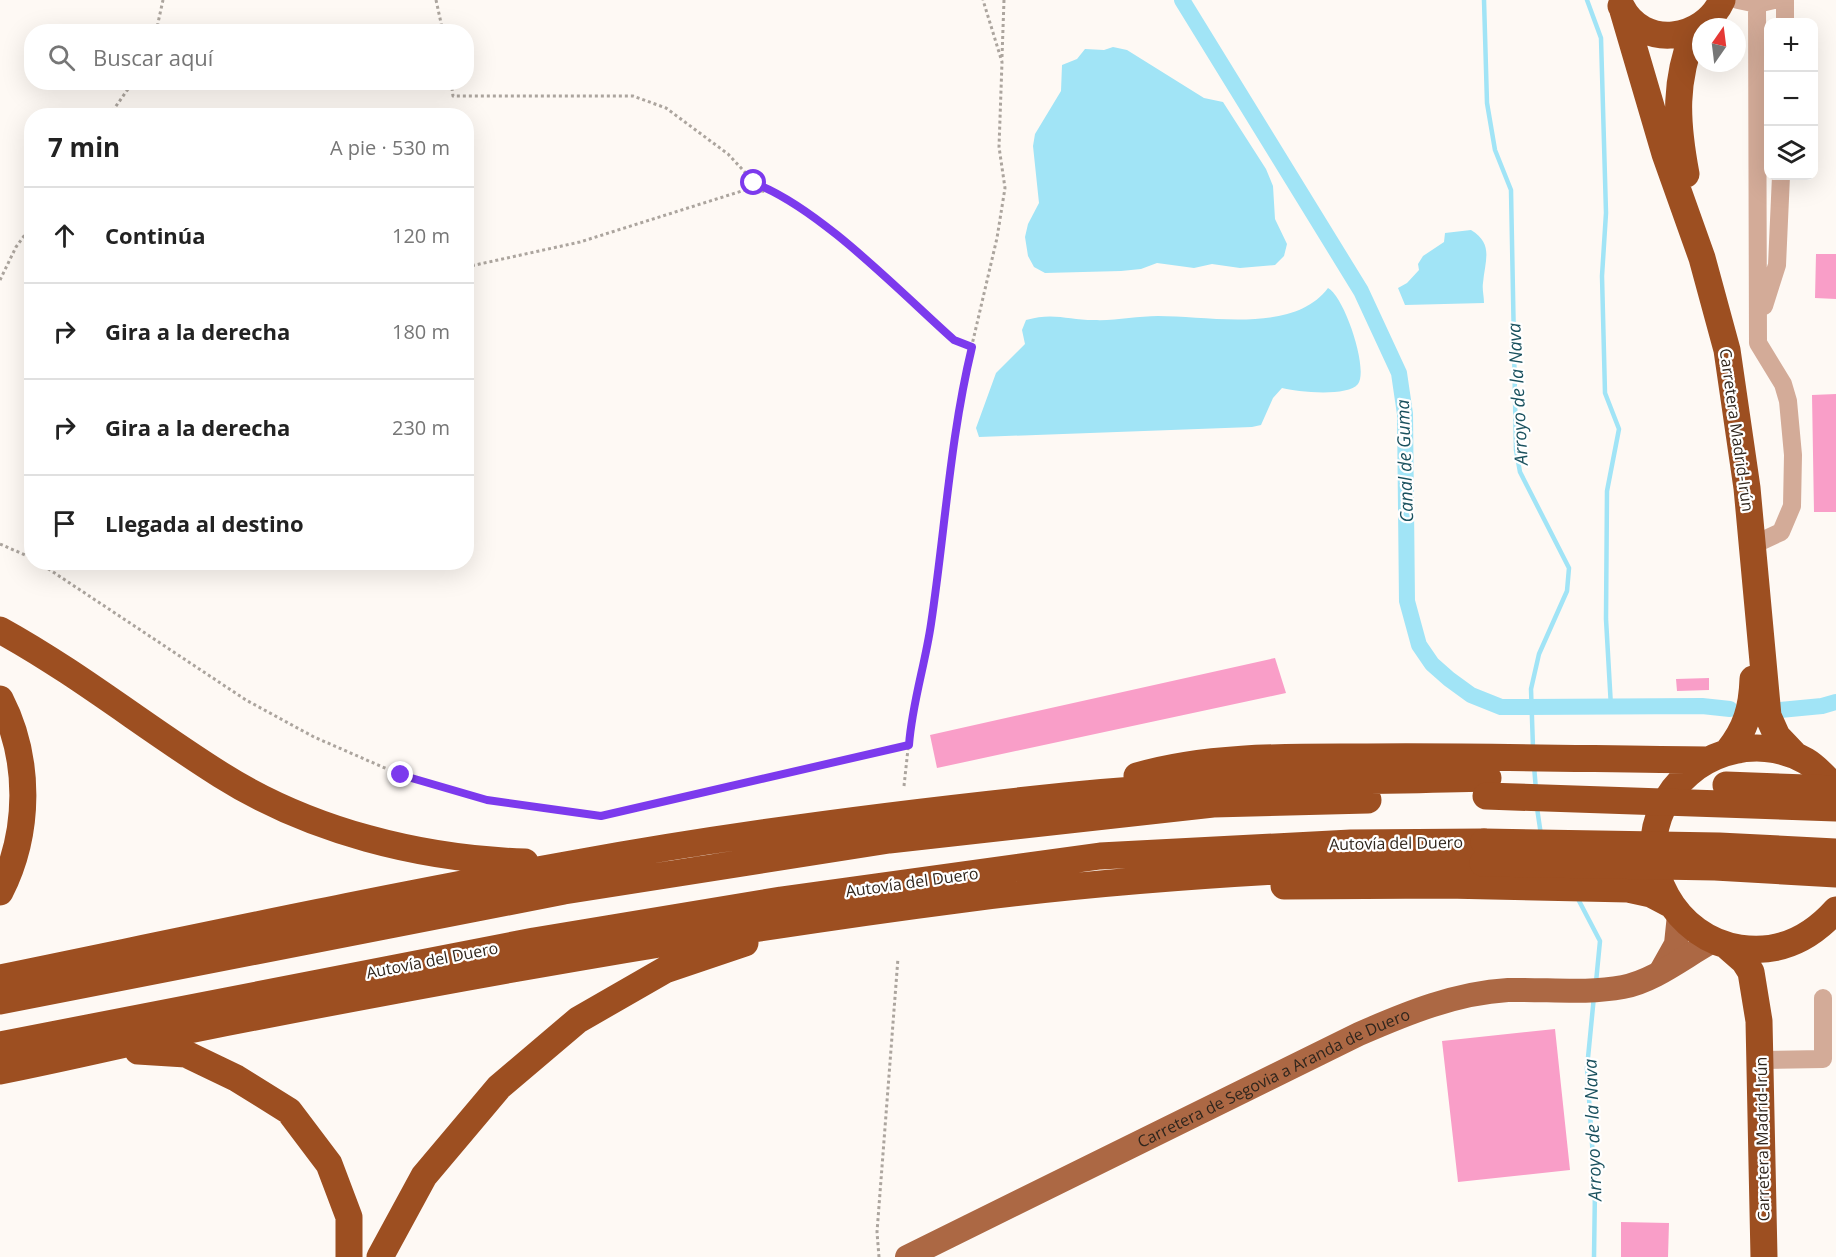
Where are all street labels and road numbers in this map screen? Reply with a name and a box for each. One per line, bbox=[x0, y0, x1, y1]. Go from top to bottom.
street label: Carretera Madrid-Irún bbox=[1715, 347, 1759, 513]
street label: Autovía del Duero bbox=[1329, 831, 1463, 855]
street label: Autovía del Duero bbox=[844, 862, 980, 902]
street label: Autovía del Duero bbox=[364, 936, 500, 984]
street label: Carretera de Segovia a Aranda de Duero bbox=[1133, 1003, 1413, 1153]
street label: Carretera Madrid-Irún bbox=[1750, 1057, 1774, 1221]

